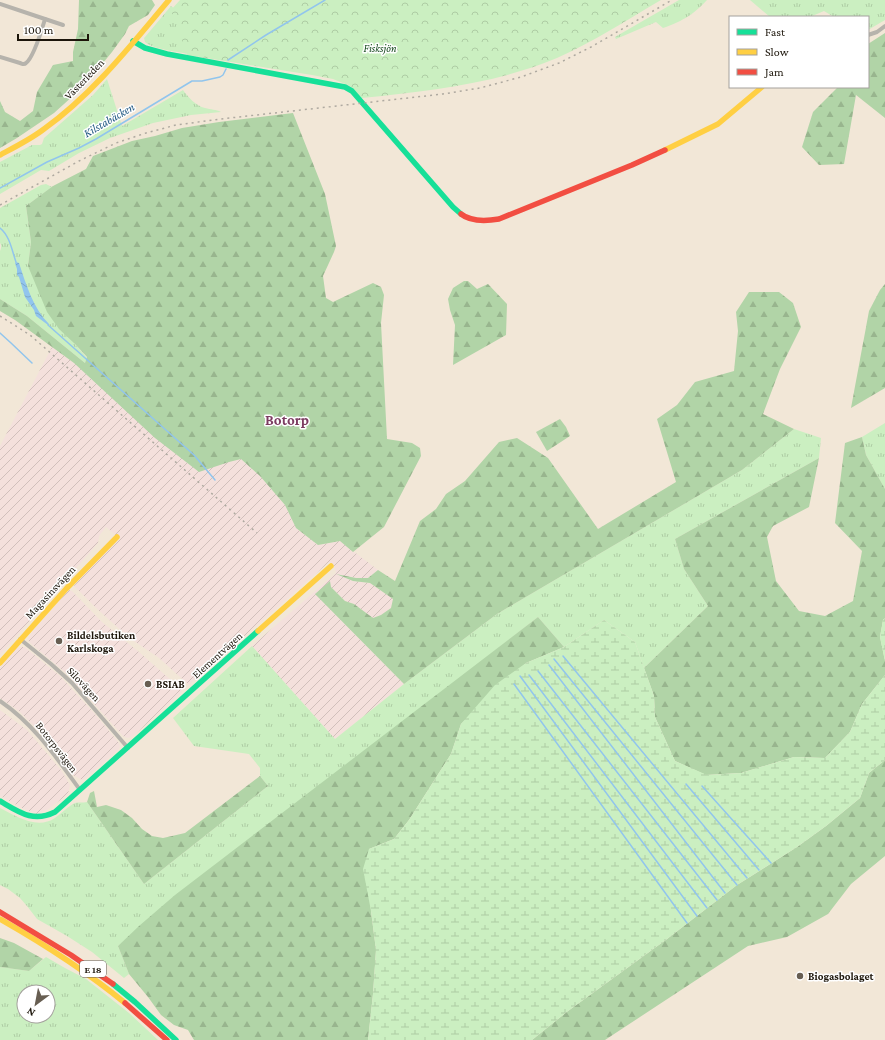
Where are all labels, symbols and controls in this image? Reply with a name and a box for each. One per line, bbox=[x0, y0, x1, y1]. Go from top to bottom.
scale bar bbox=[18, 16, 88, 42]
legend bbox=[729, 16, 869, 88]
text: 100 m bbox=[24, 23, 54, 37]
text: Fast bbox=[765, 25, 786, 39]
park label: Fisksjön bbox=[364, 42, 397, 55]
text: Slow bbox=[765, 45, 789, 59]
street label: Västerleden bbox=[62, 56, 106, 102]
text: Jam bbox=[764, 65, 784, 79]
water label: Kilstabäcken bbox=[81, 100, 137, 140]
district label: Botorp bbox=[265, 412, 309, 428]
street label: Magasinsvägen bbox=[22, 563, 78, 622]
place label: Bildelsbutiken Karlskoga bbox=[67, 629, 136, 654]
street label: Elementvägen bbox=[190, 629, 245, 681]
marker: Bildelsbutiken Karlskoga bbox=[54, 636, 64, 646]
street label: Silovägen bbox=[64, 664, 103, 704]
place label: BSIAB bbox=[156, 678, 185, 690]
marker: BSIAB bbox=[143, 679, 153, 689]
street label: Botorpsvägen bbox=[33, 719, 80, 775]
road number: E 18 bbox=[80, 961, 106, 977]
place label: Biogasbolaget bbox=[808, 970, 874, 982]
marker: Biogasbolaget bbox=[795, 971, 805, 981]
north arrow bbox=[16, 984, 56, 1024]
text: N bbox=[24, 1005, 37, 1020]

